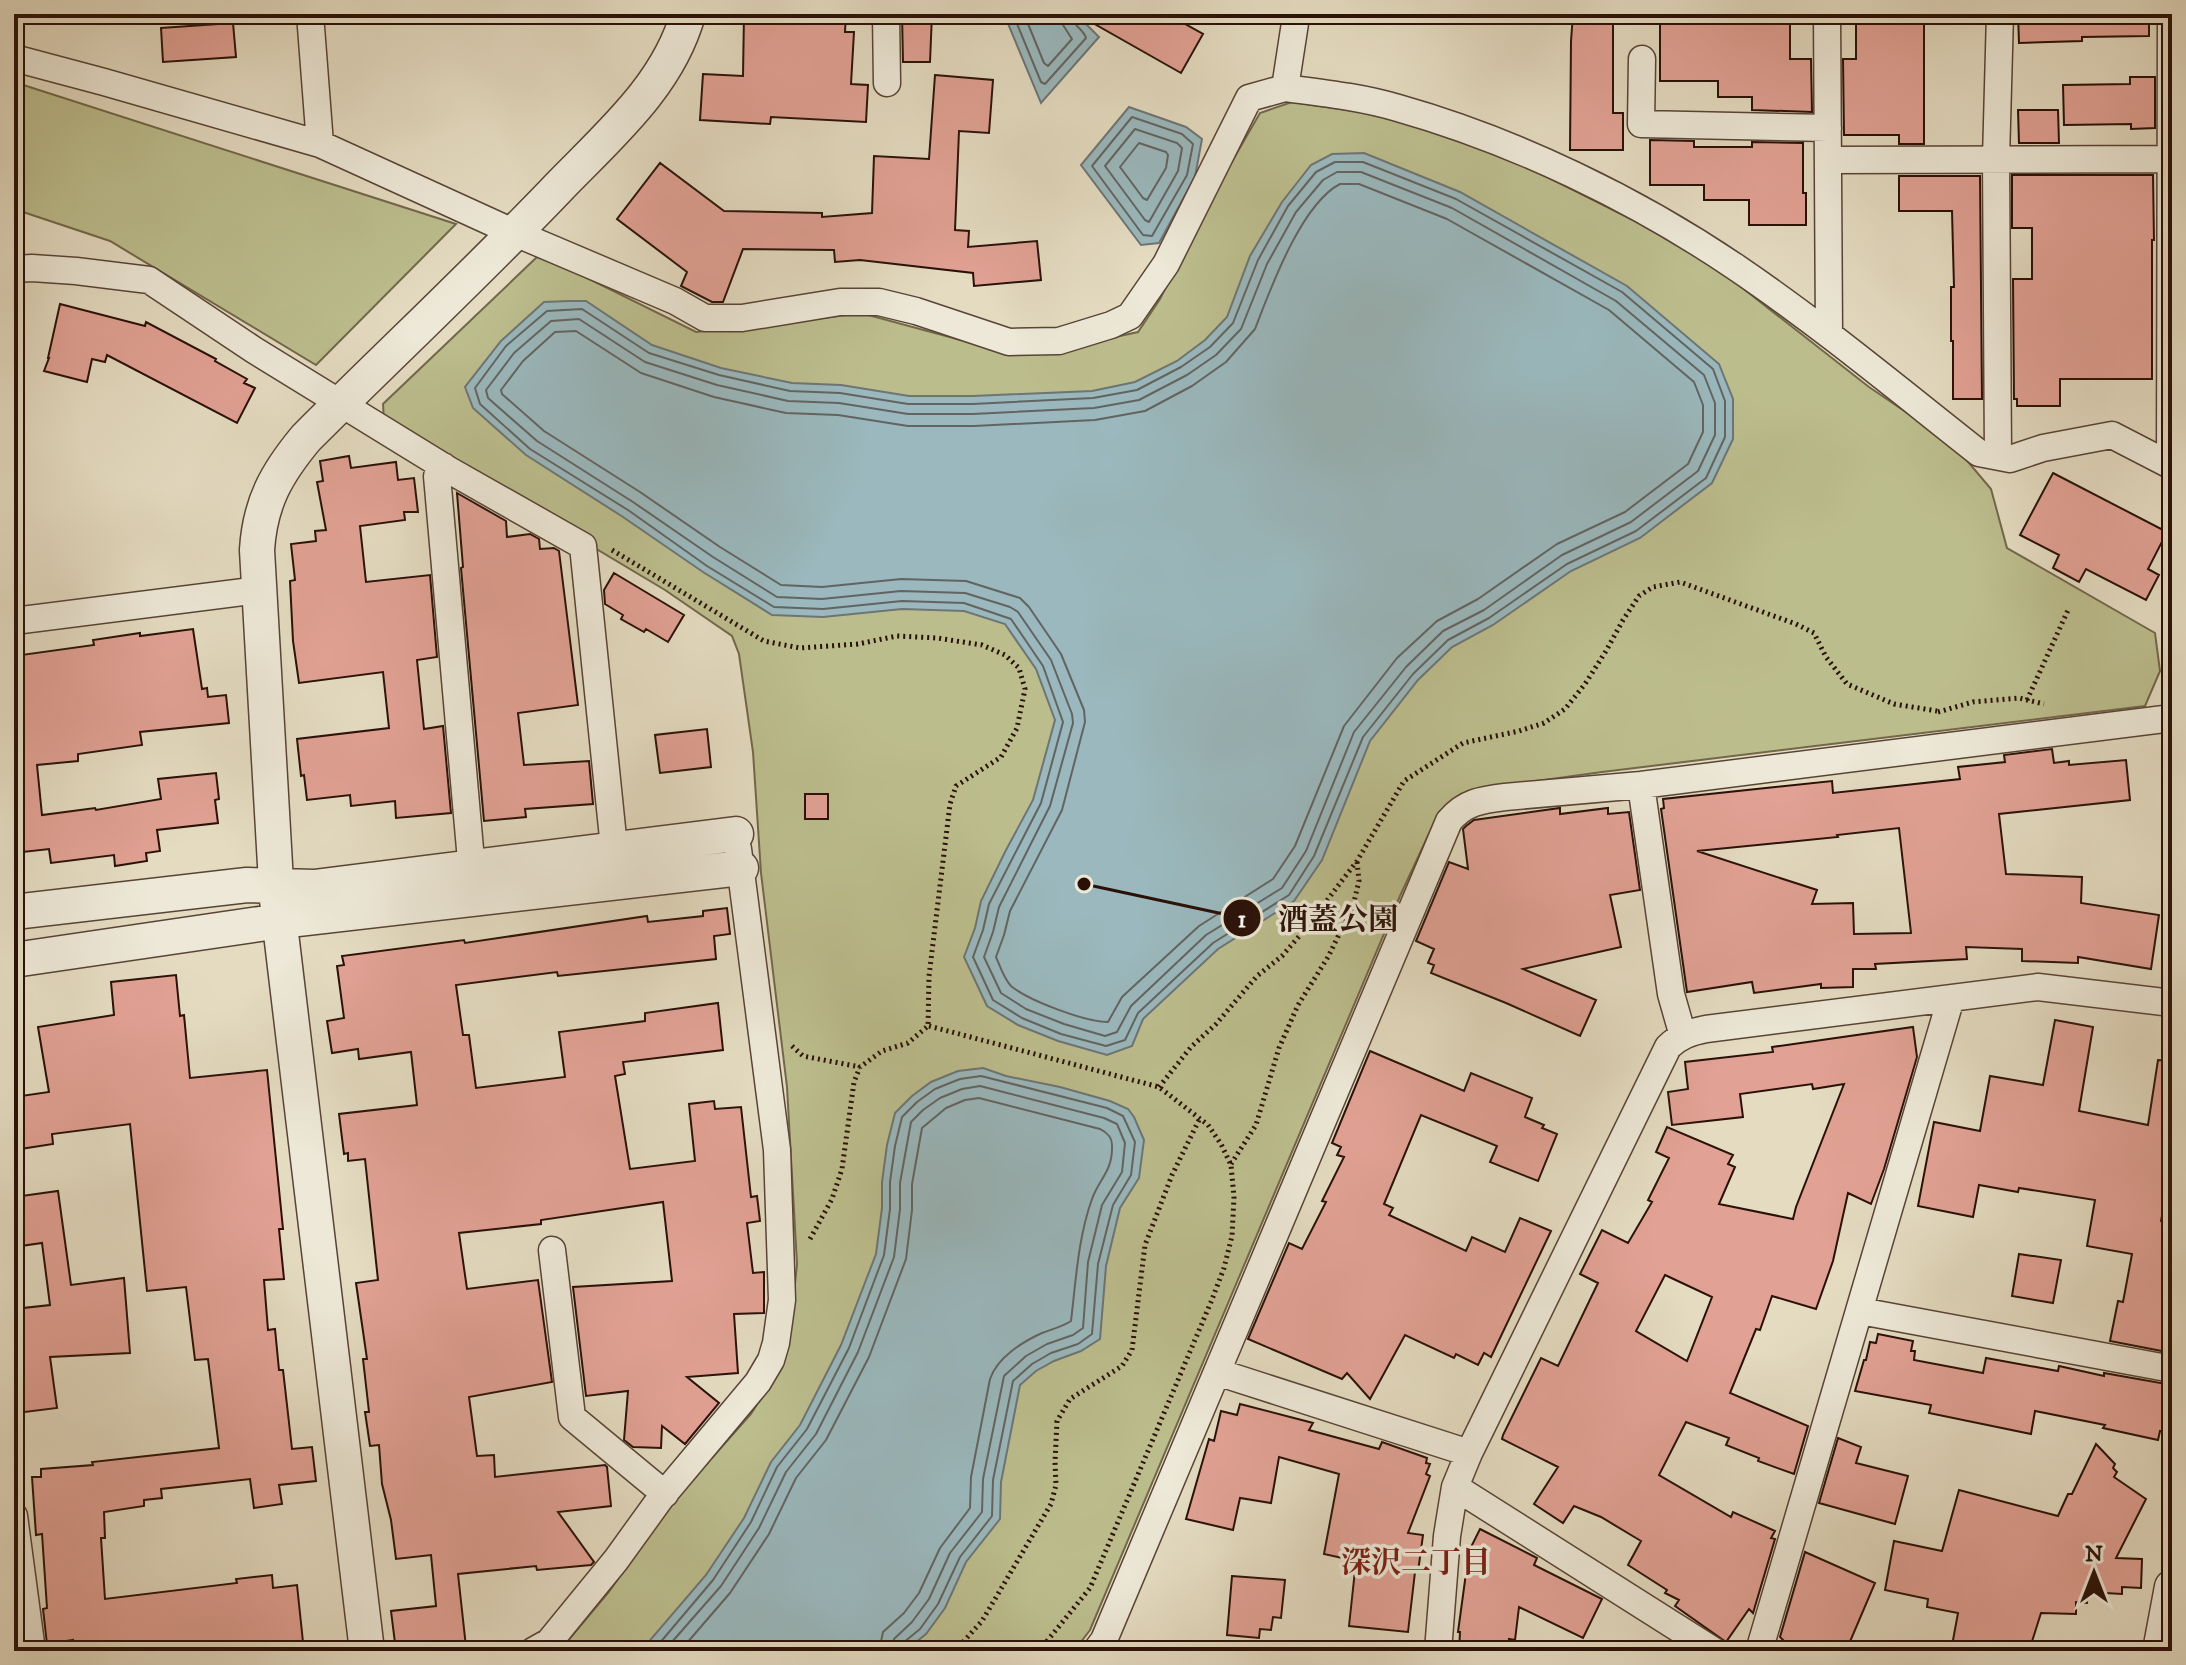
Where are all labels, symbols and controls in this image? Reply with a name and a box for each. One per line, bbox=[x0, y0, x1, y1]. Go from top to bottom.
callout: 酒蓋公園 bbox=[1222, 891, 1414, 945]
text: 酒蓋公園 bbox=[1278, 902, 1398, 939]
text: 1 bbox=[1238, 905, 1247, 935]
north arrow bbox=[2054, 1533, 2134, 1613]
text: N bbox=[2085, 1541, 2103, 1568]
district label: 深沢二丁目 bbox=[1341, 1545, 1491, 1582]

